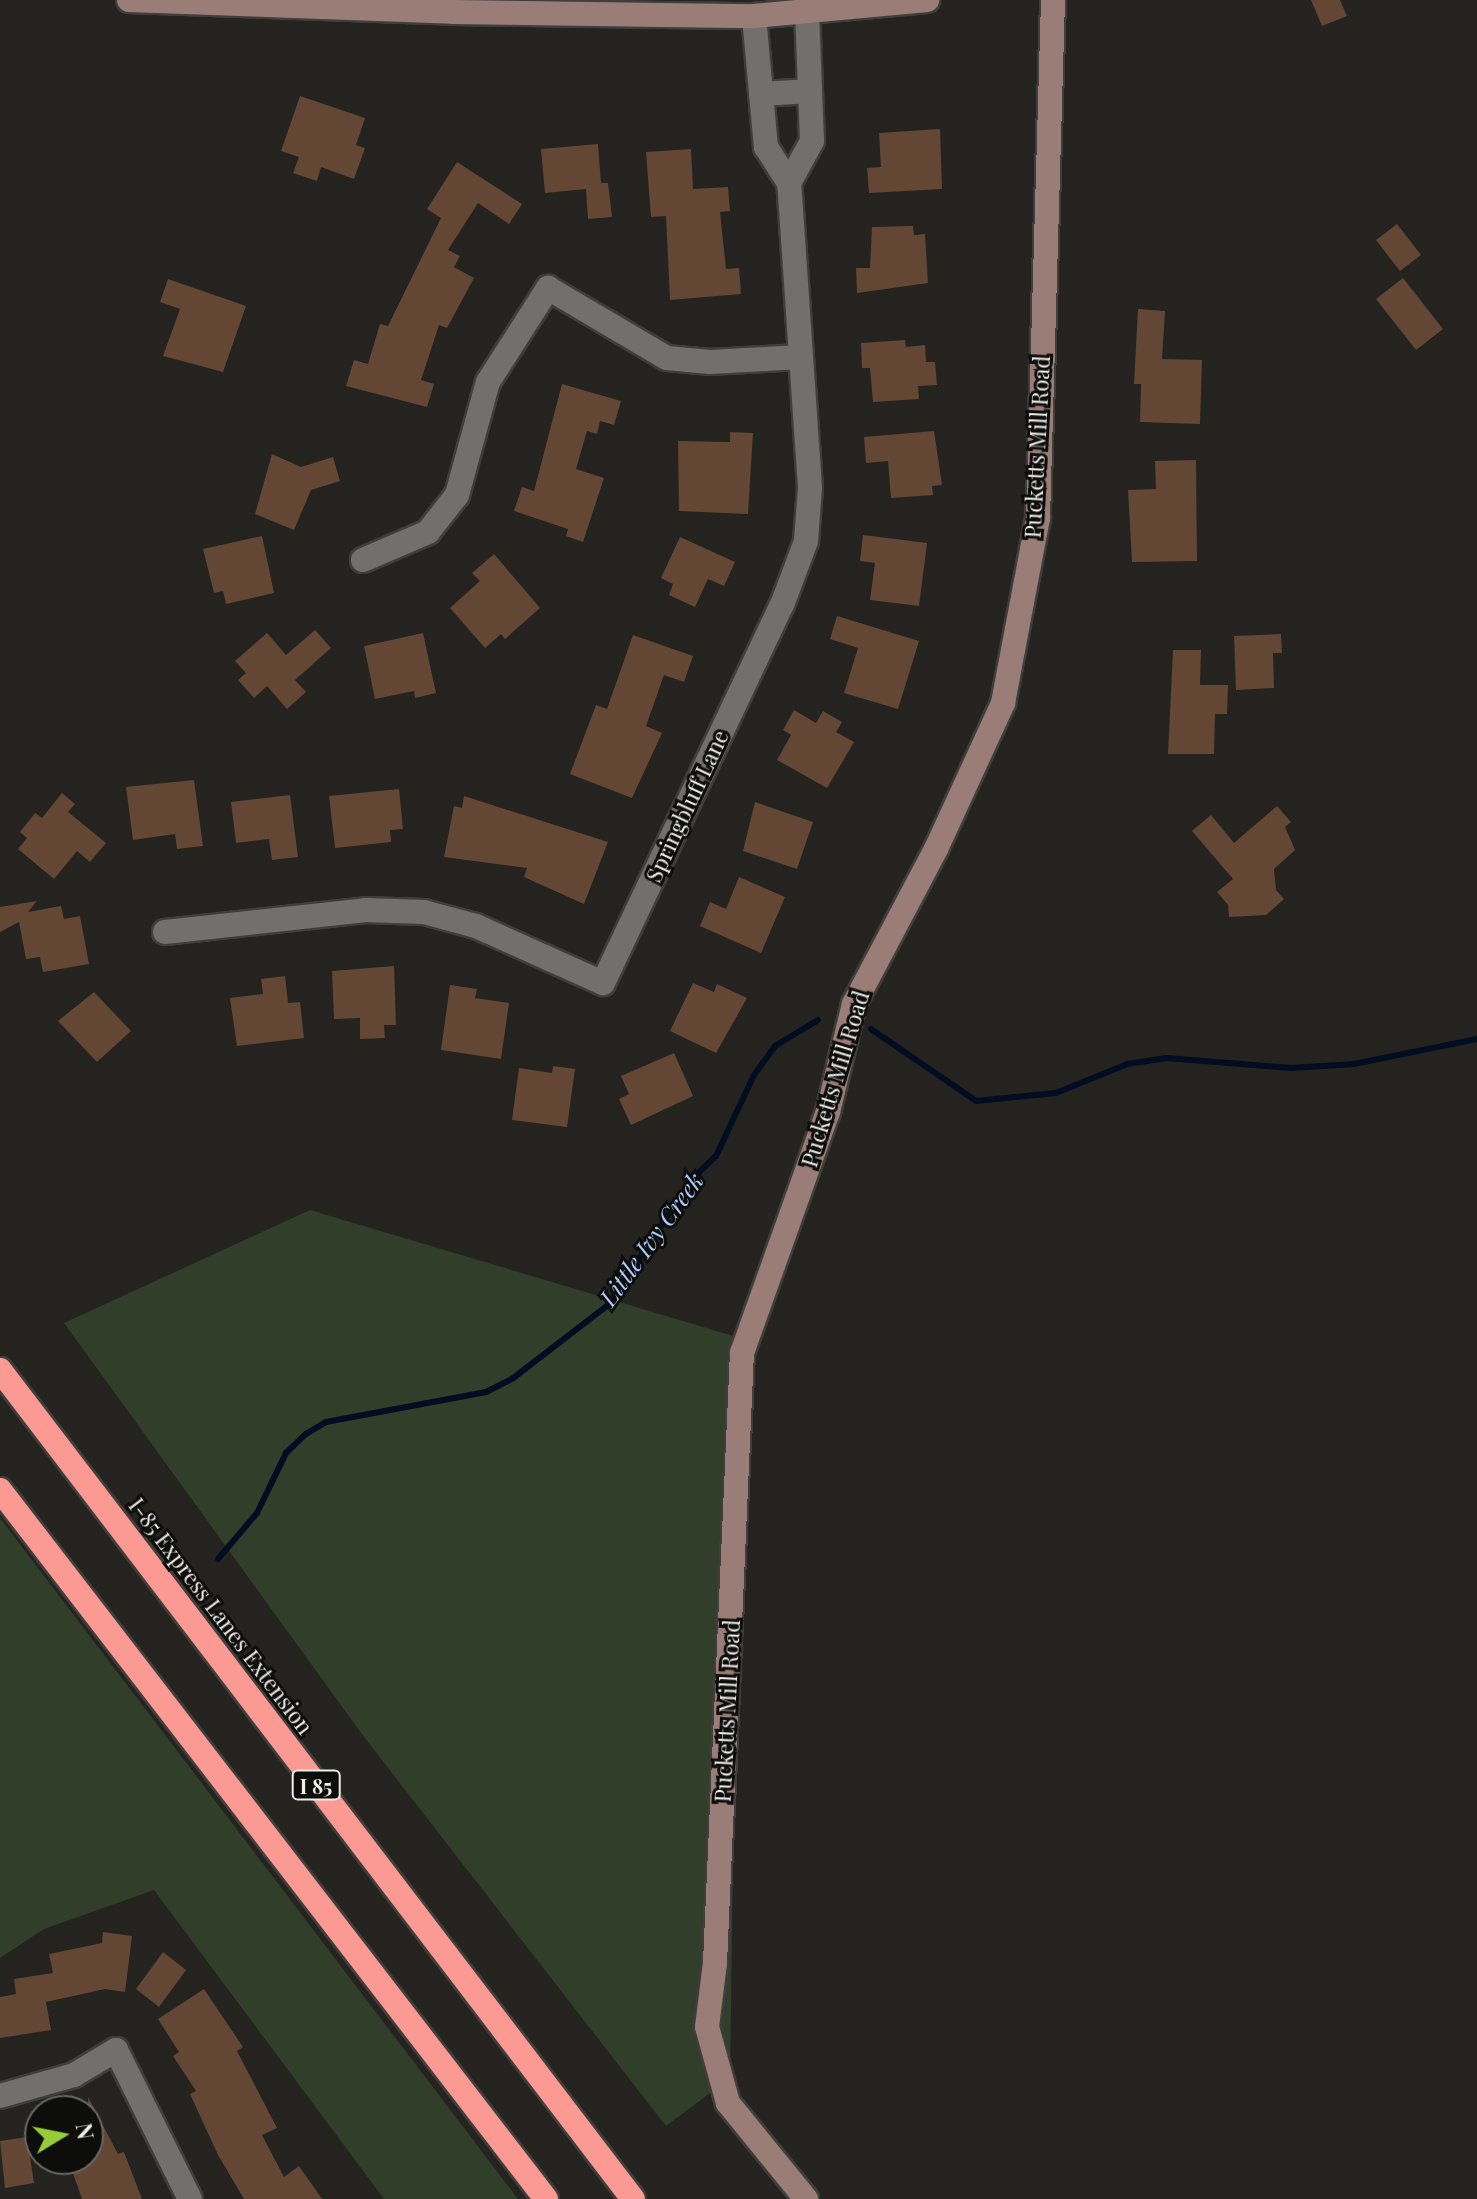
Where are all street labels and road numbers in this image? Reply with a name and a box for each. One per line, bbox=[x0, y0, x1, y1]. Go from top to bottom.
street label: Pucketts Mill Road bbox=[1019, 355, 1055, 539]
street label: Springbluff Lane bbox=[640, 726, 734, 886]
street label: Pucketts Mill Road bbox=[796, 988, 874, 1170]
street label: I-85 Express Lanes Extension bbox=[123, 1493, 319, 1739]
street label: Pucketts Mill Road bbox=[709, 1619, 745, 1803]
road number: I 85 bbox=[290, 1769, 342, 1801]

